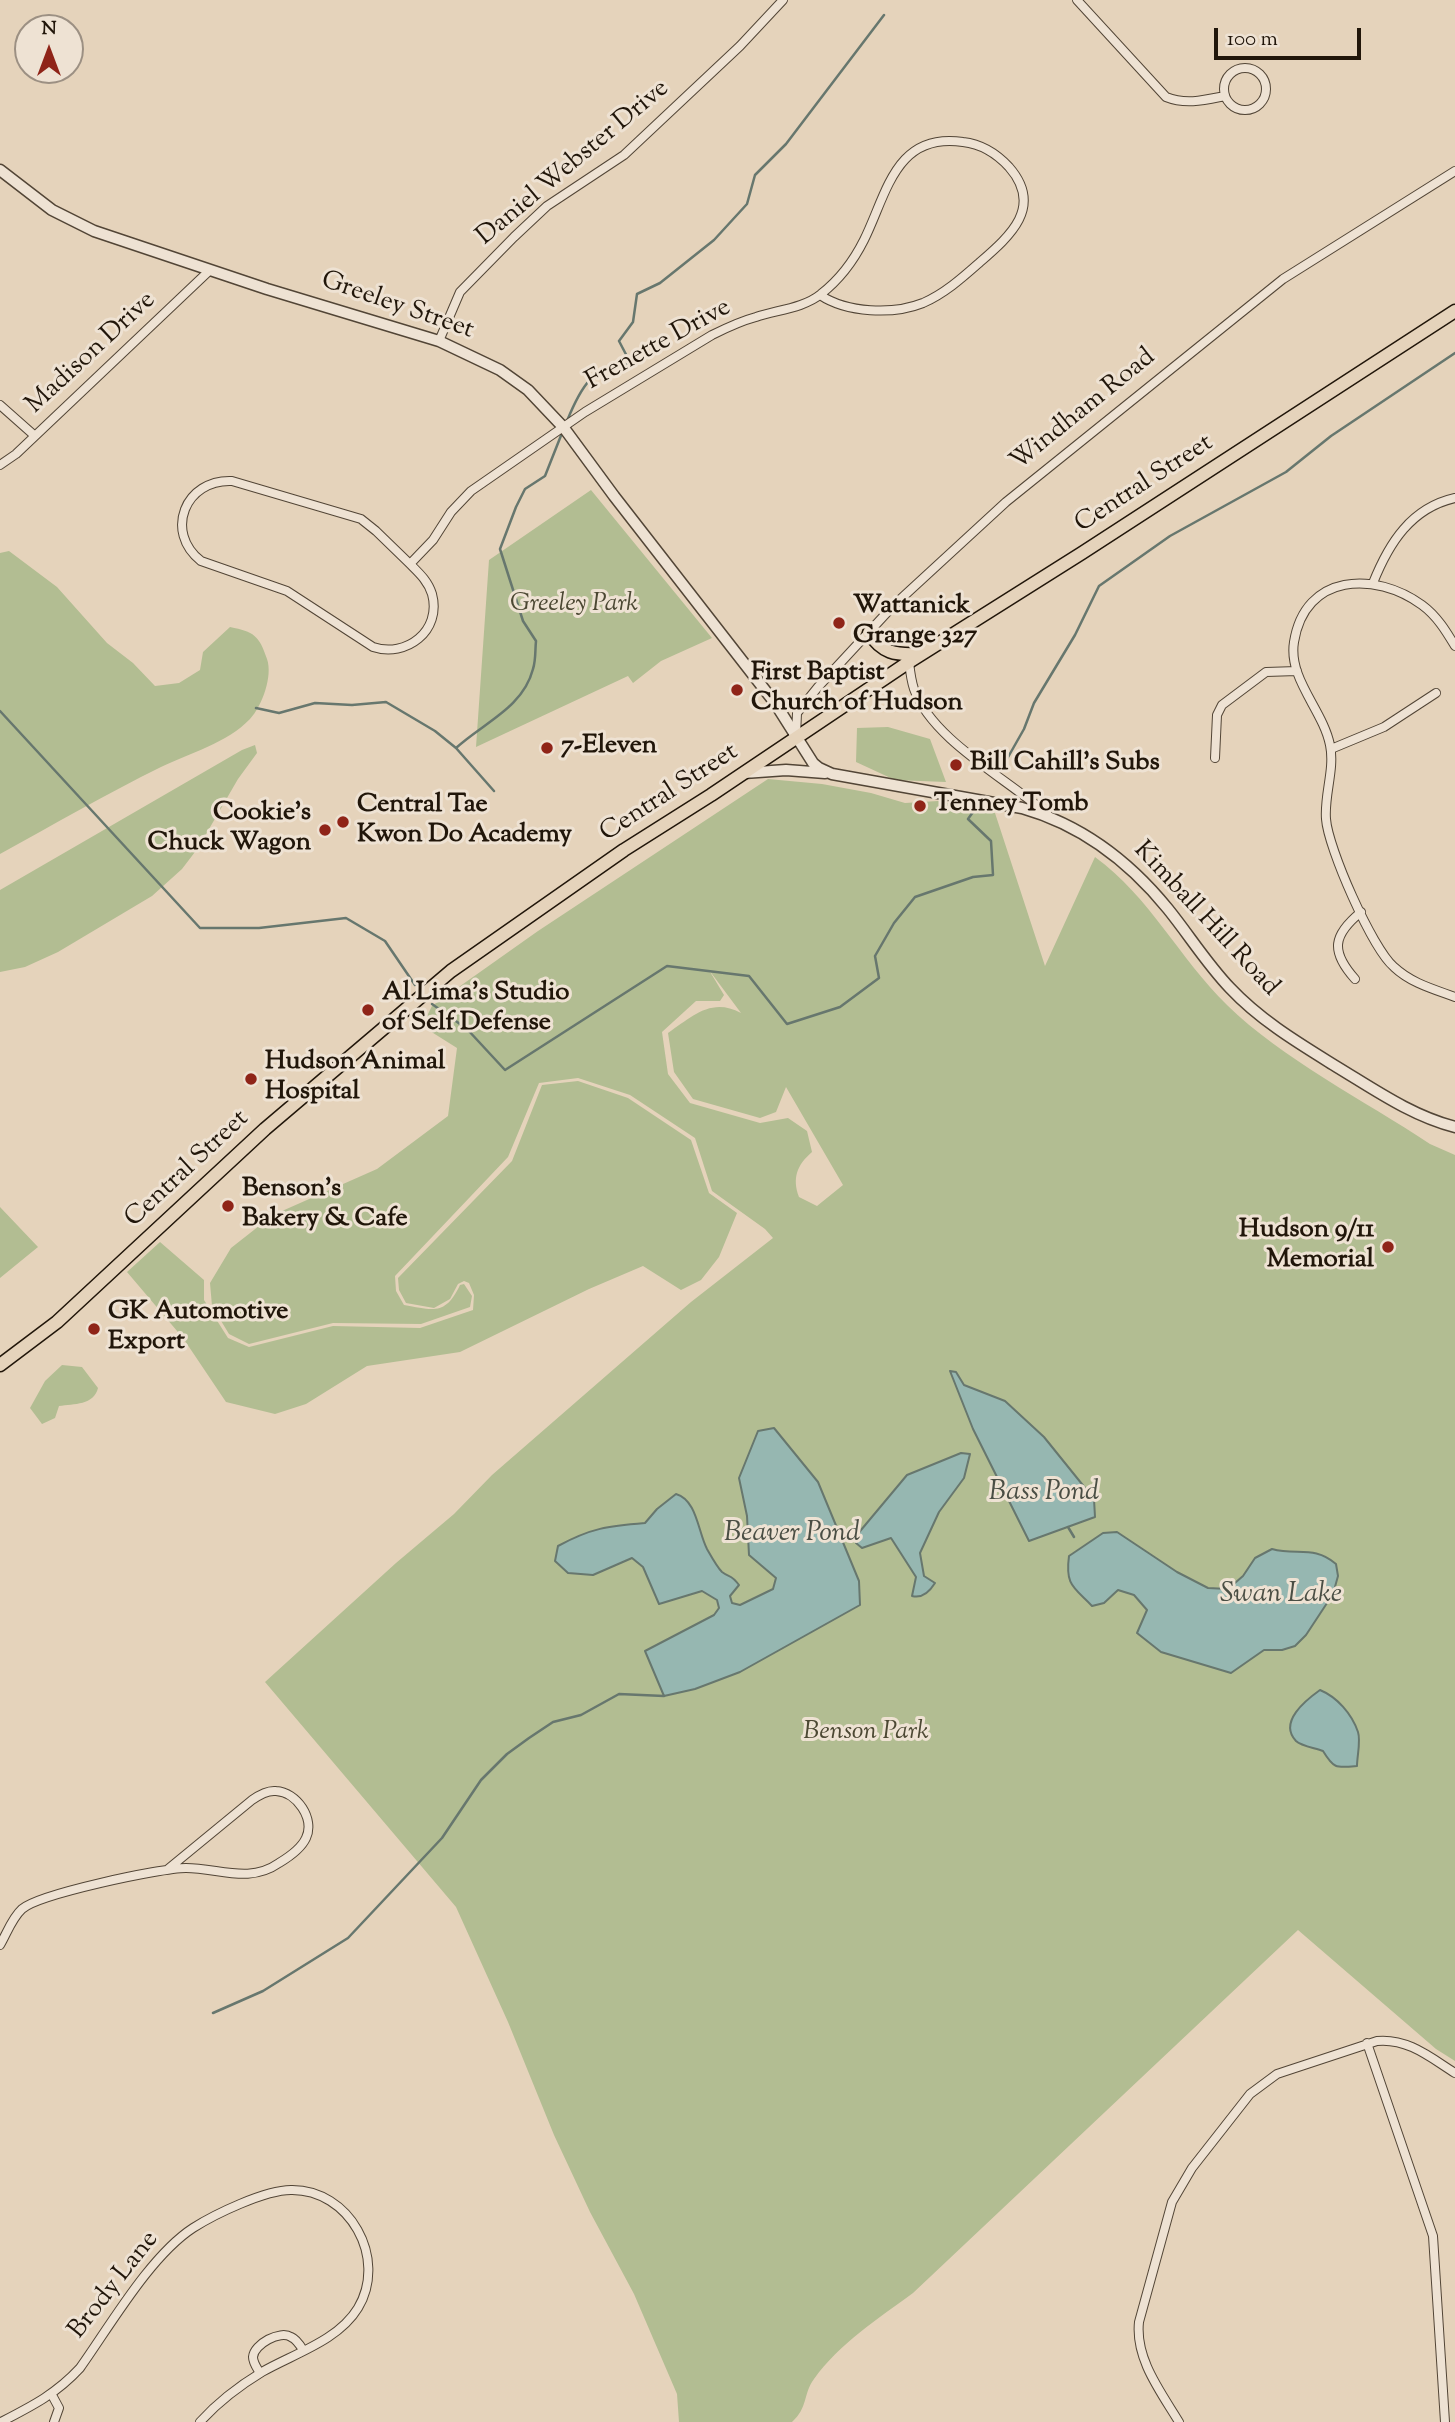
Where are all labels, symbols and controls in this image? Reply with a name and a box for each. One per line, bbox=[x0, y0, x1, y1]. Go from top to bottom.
north arrow bbox=[14, 14, 84, 84]
scale bar bbox=[1217, 14, 1364, 58]
text: N bbox=[41, 16, 57, 43]
text: 100 m bbox=[1227, 25, 1278, 55]
street label: Daniel Webster Drive bbox=[471, 74, 677, 254]
street label: Greeley Street bbox=[317, 266, 477, 348]
street label: Madison Drive bbox=[21, 286, 163, 422]
street label: Frenette Drive bbox=[581, 293, 737, 399]
street label: Windham Road bbox=[1005, 343, 1163, 479]
street label: Central Street bbox=[1070, 429, 1220, 541]
park label: Greeley Park bbox=[510, 590, 638, 622]
place label: Wattanick Grange 327 bbox=[853, 592, 977, 654]
marker: Wattanick Grange 327 bbox=[831, 615, 847, 631]
place label: First Baptist Church of Hudson bbox=[751, 659, 963, 720]
marker: First Baptist Church of Hudson bbox=[729, 682, 745, 698]
place label: 7-Eleven bbox=[561, 732, 657, 764]
street label: Central Street bbox=[595, 738, 745, 850]
marker: 7-Eleven bbox=[539, 740, 555, 756]
place label: Bill Cahill's Subs bbox=[970, 749, 1160, 781]
marker: Bill Cahill's Subs bbox=[948, 757, 964, 773]
place label: Tenney Tomb bbox=[934, 790, 1088, 822]
place label: Central Tae Kwon Do Academy bbox=[357, 791, 572, 852]
marker: Tenney Tomb bbox=[912, 798, 928, 814]
place label: Cookie's Chuck Wagon bbox=[148, 799, 311, 860]
marker: Central Tae Kwon Do Academy bbox=[335, 814, 351, 830]
marker: Cookie's Chuck Wagon bbox=[317, 822, 333, 838]
street label: Kimball Hill Road bbox=[1125, 836, 1285, 1004]
place label: Al Lima's Studio of Self Defense bbox=[382, 979, 569, 1040]
marker: Al Lima's Studio of Self Defense bbox=[360, 1002, 376, 1018]
place label: Hudson Animal Hospital bbox=[265, 1048, 445, 1110]
marker: Hudson Animal Hospital bbox=[243, 1071, 259, 1087]
street label: Central Street bbox=[120, 1105, 256, 1235]
place label: Benson's Bakery & Cafe bbox=[242, 1175, 408, 1236]
marker: Benson's Bakery & Cafe bbox=[220, 1198, 236, 1214]
place label: Hudson 9/11 Memorial bbox=[1239, 1216, 1374, 1278]
marker: Hudson 9/11 Memorial bbox=[1380, 1239, 1396, 1255]
place label: GK Automotive Export bbox=[108, 1298, 288, 1360]
marker: GK Automotive Export bbox=[86, 1321, 102, 1337]
water label: Bass Pond bbox=[989, 1477, 1099, 1511]
water label: Beaver Pond bbox=[724, 1518, 860, 1552]
water label: Swan Lake bbox=[1220, 1579, 1342, 1613]
park label: Benson Park bbox=[803, 1718, 929, 1750]
street label: Brody Lane bbox=[63, 2226, 167, 2346]

